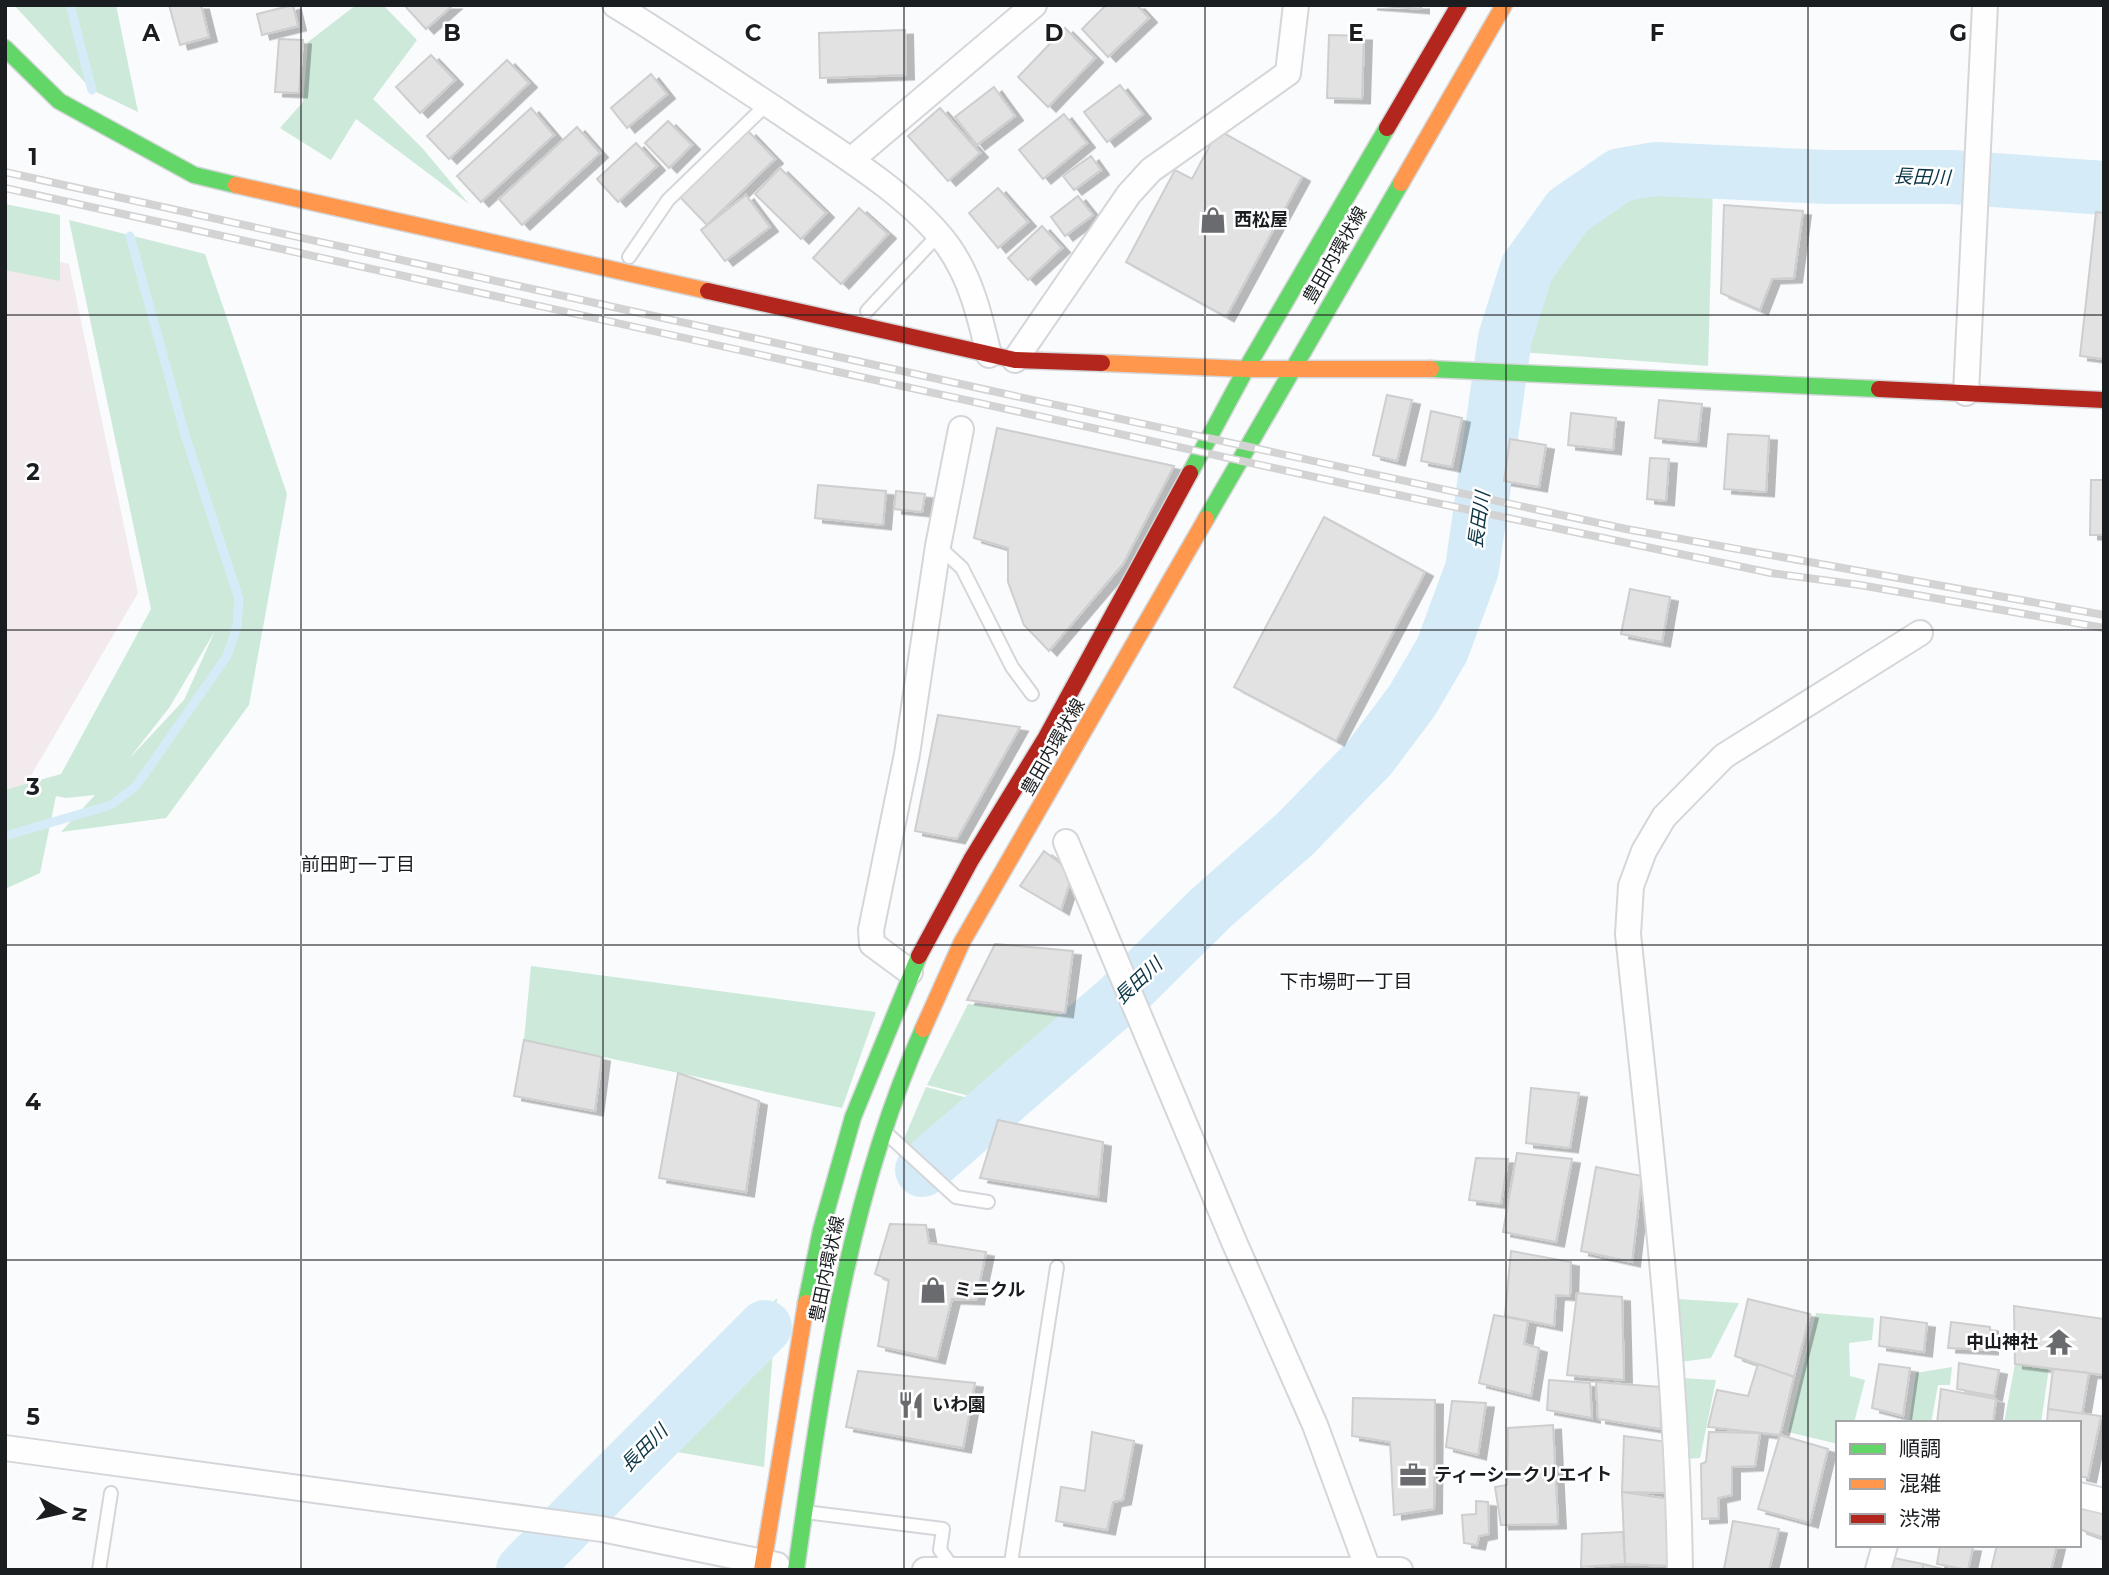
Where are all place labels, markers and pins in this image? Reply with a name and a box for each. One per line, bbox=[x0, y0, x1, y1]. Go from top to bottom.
shop icon: 西松屋 bbox=[1198, 205, 1228, 235]
place label: 西松屋 bbox=[1234, 209, 1288, 231]
shop icon: ミニクル bbox=[918, 1275, 948, 1305]
place label: ミニクル bbox=[954, 1279, 1025, 1301]
temple icon: 中山神社 bbox=[2044, 1327, 2074, 1357]
place label: 中山神社 bbox=[1966, 1331, 2038, 1353]
restaurant icon: いわ園 bbox=[896, 1390, 926, 1420]
place label: いわ園 bbox=[932, 1394, 986, 1416]
office icon: ティーシークリエイト bbox=[1398, 1460, 1428, 1490]
place label: ティーシークリエイト bbox=[1434, 1464, 1613, 1486]

